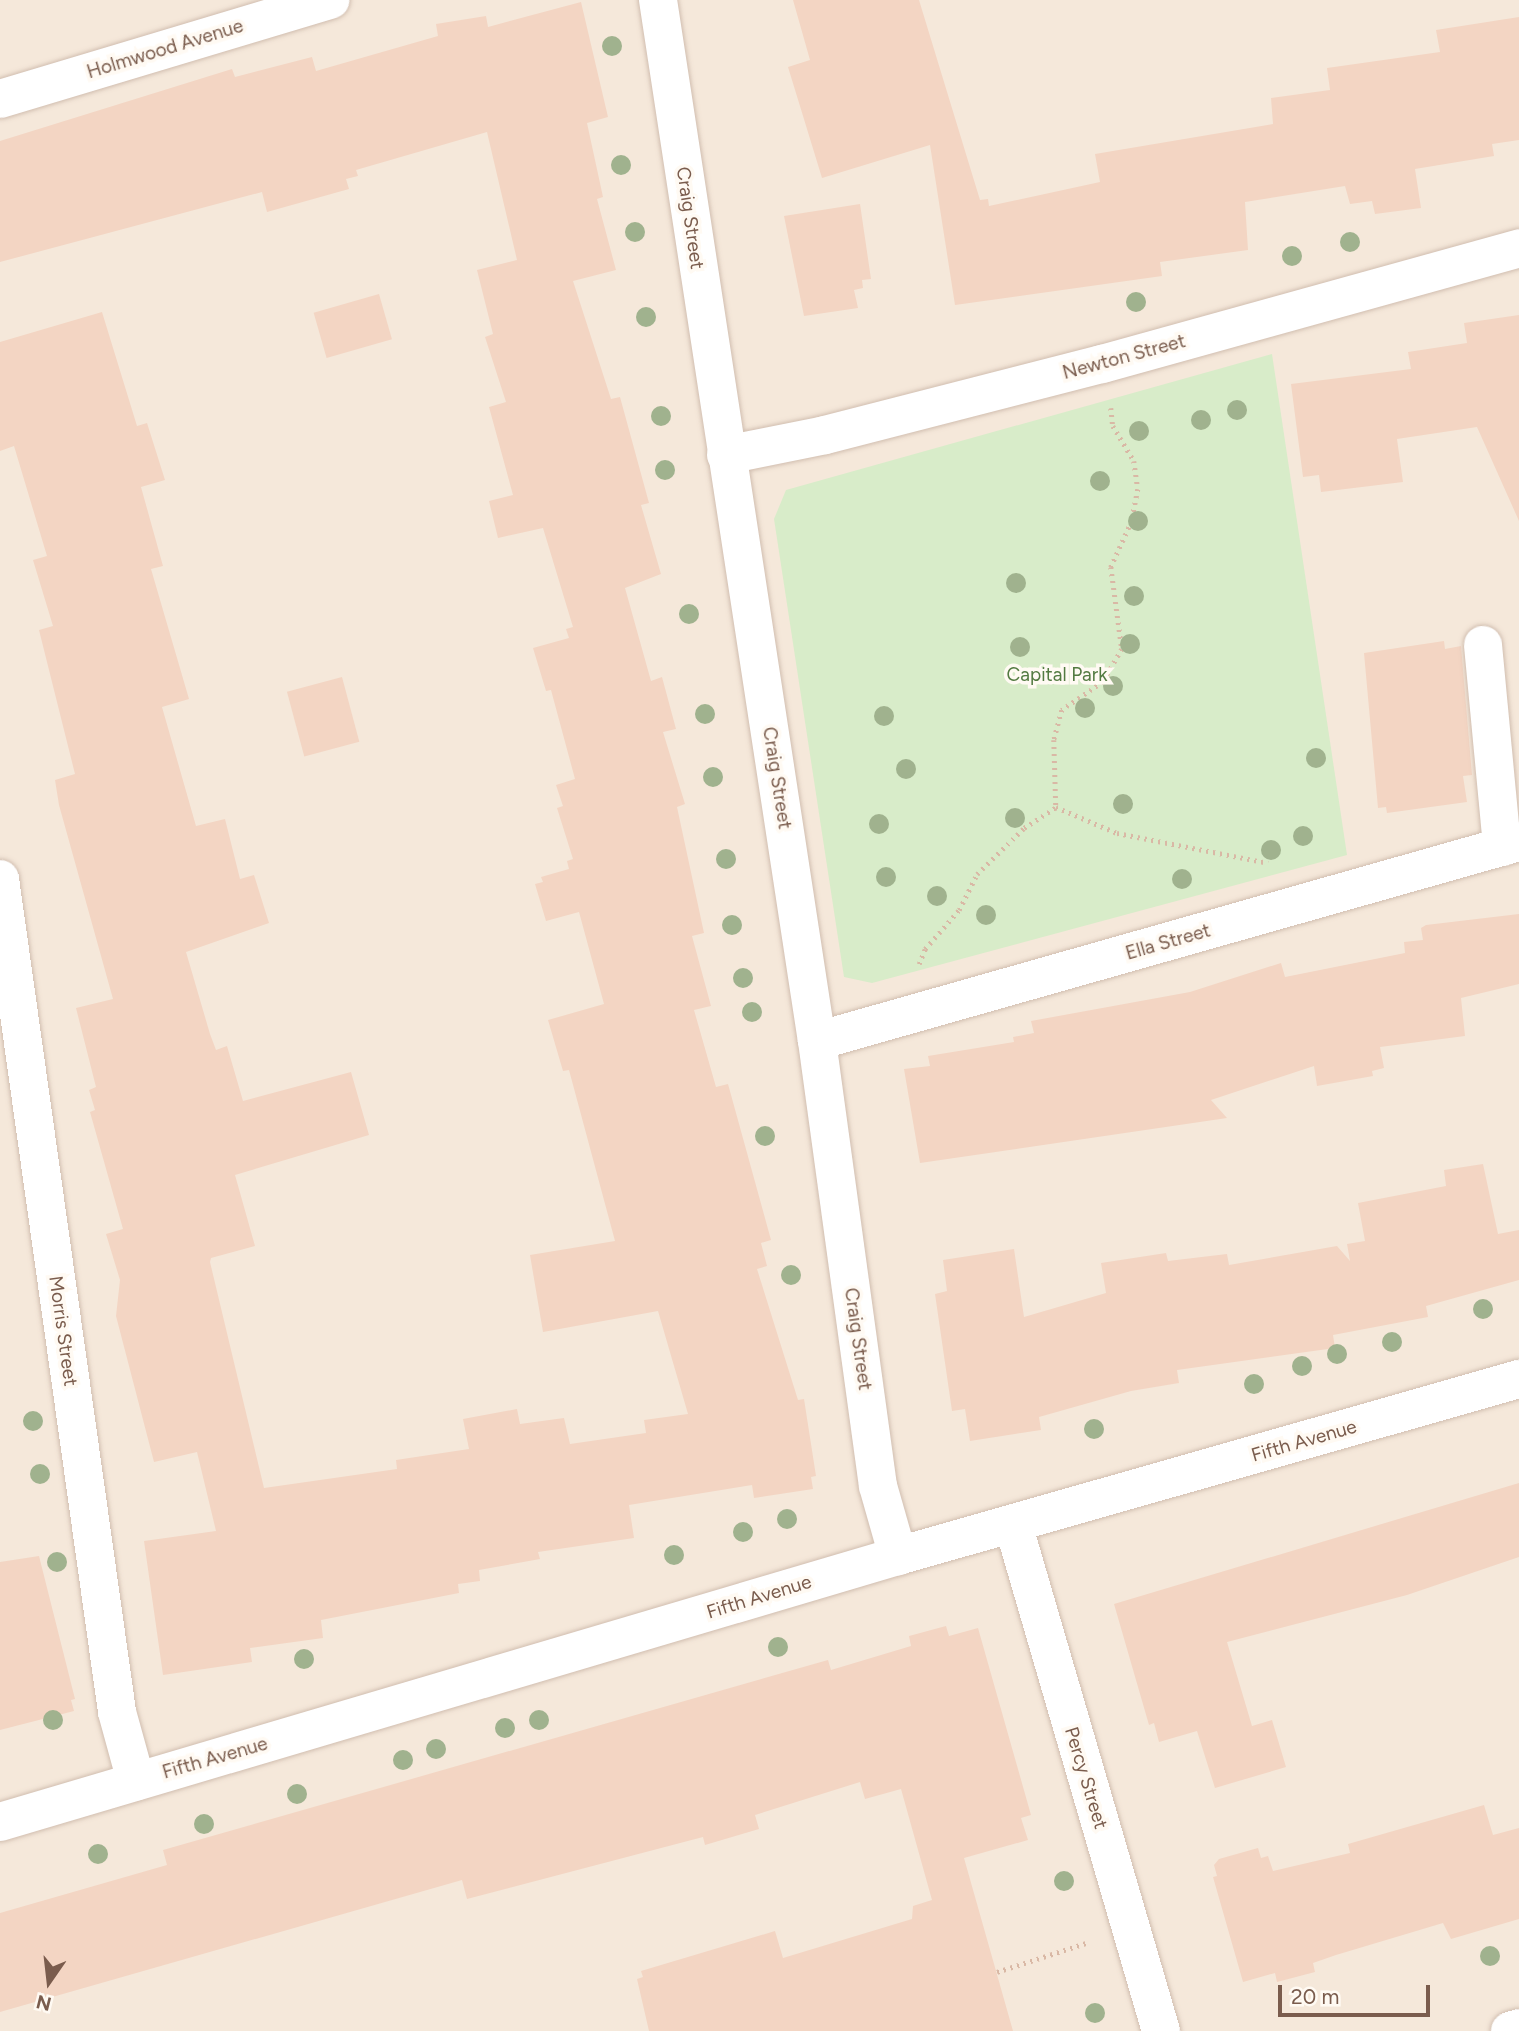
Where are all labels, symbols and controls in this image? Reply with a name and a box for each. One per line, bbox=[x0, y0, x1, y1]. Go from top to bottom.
street label: Holmwood Avenue bbox=[84, 14, 246, 84]
street label: Craig Street bbox=[672, 165, 708, 271]
street label: Newton Street bbox=[1060, 330, 1188, 384]
park label: Capital Park bbox=[1007, 664, 1107, 686]
street label: Craig Street bbox=[758, 725, 796, 831]
street label: Ella Street bbox=[1123, 919, 1213, 965]
street label: Morris Street bbox=[44, 1274, 82, 1388]
street label: Craig Street bbox=[840, 1286, 876, 1392]
street label: Fifth Avenue bbox=[1249, 1415, 1359, 1467]
street label: Fifth Avenue bbox=[704, 1570, 814, 1624]
street label: Percy Street bbox=[1060, 1724, 1112, 1832]
street label: Fifth Avenue bbox=[160, 1732, 270, 1784]
north arrow bbox=[14, 1947, 84, 2017]
scale bar bbox=[1281, 1972, 1433, 2016]
text: 20 m bbox=[1291, 1984, 1339, 2009]
text: N bbox=[34, 1990, 54, 2016]

